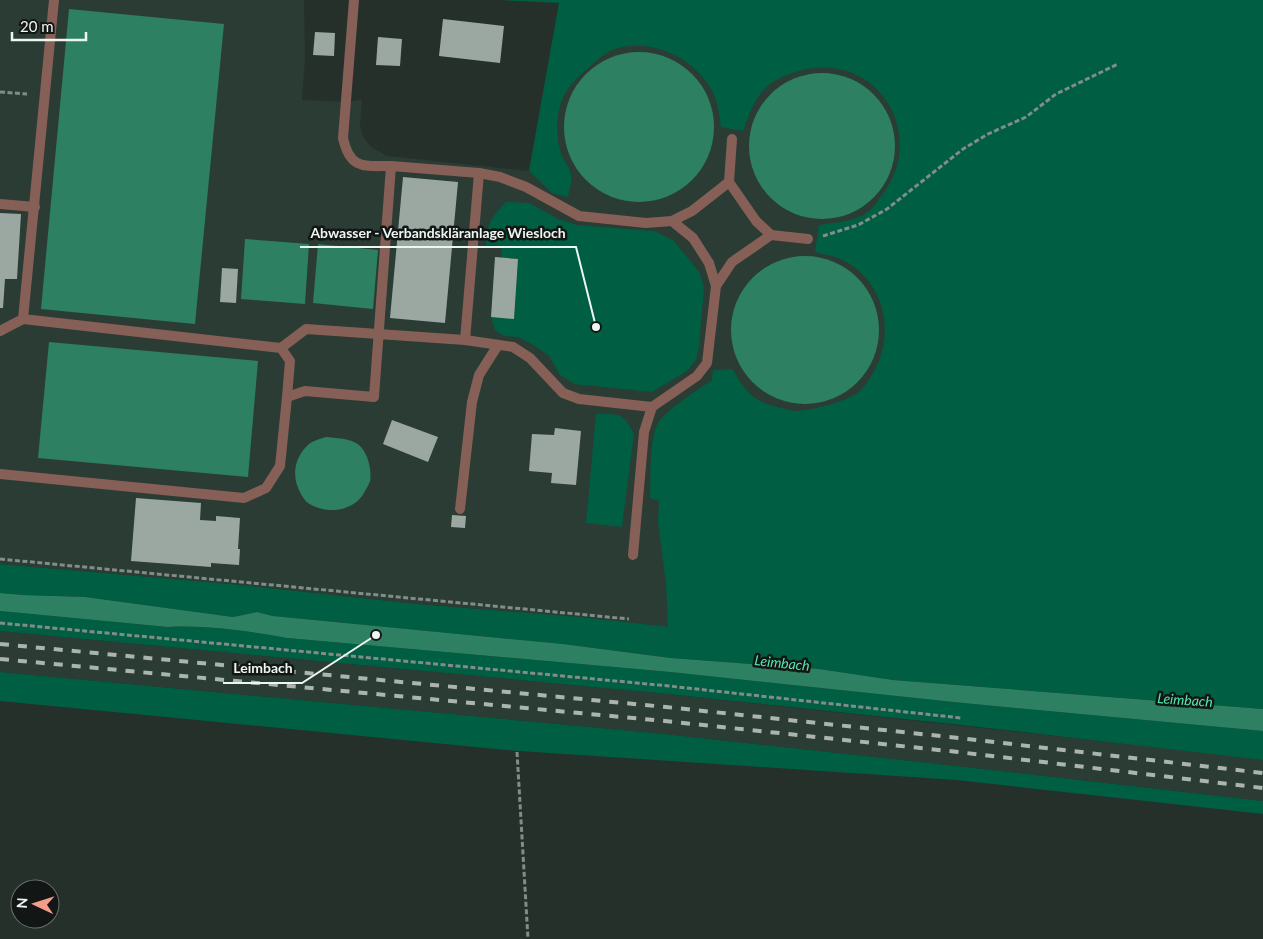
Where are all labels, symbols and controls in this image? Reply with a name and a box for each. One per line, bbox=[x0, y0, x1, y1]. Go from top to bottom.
scale bar bbox=[12, 10, 86, 42]
text: 20 m bbox=[20, 17, 54, 35]
callout: Abwasser - Verbandskläranlage Wiesloch bbox=[300, 218, 576, 247]
text: Abwasser - Verbandskläranlage Wiesloch bbox=[309, 224, 566, 241]
water label: Leimbach bbox=[754, 651, 810, 674]
callout: Leimbach bbox=[223, 654, 302, 683]
text: Leimbach bbox=[233, 659, 293, 676]
water label: Leimbach bbox=[1157, 689, 1213, 710]
north arrow bbox=[10, 879, 60, 929]
text: N bbox=[13, 897, 30, 909]

